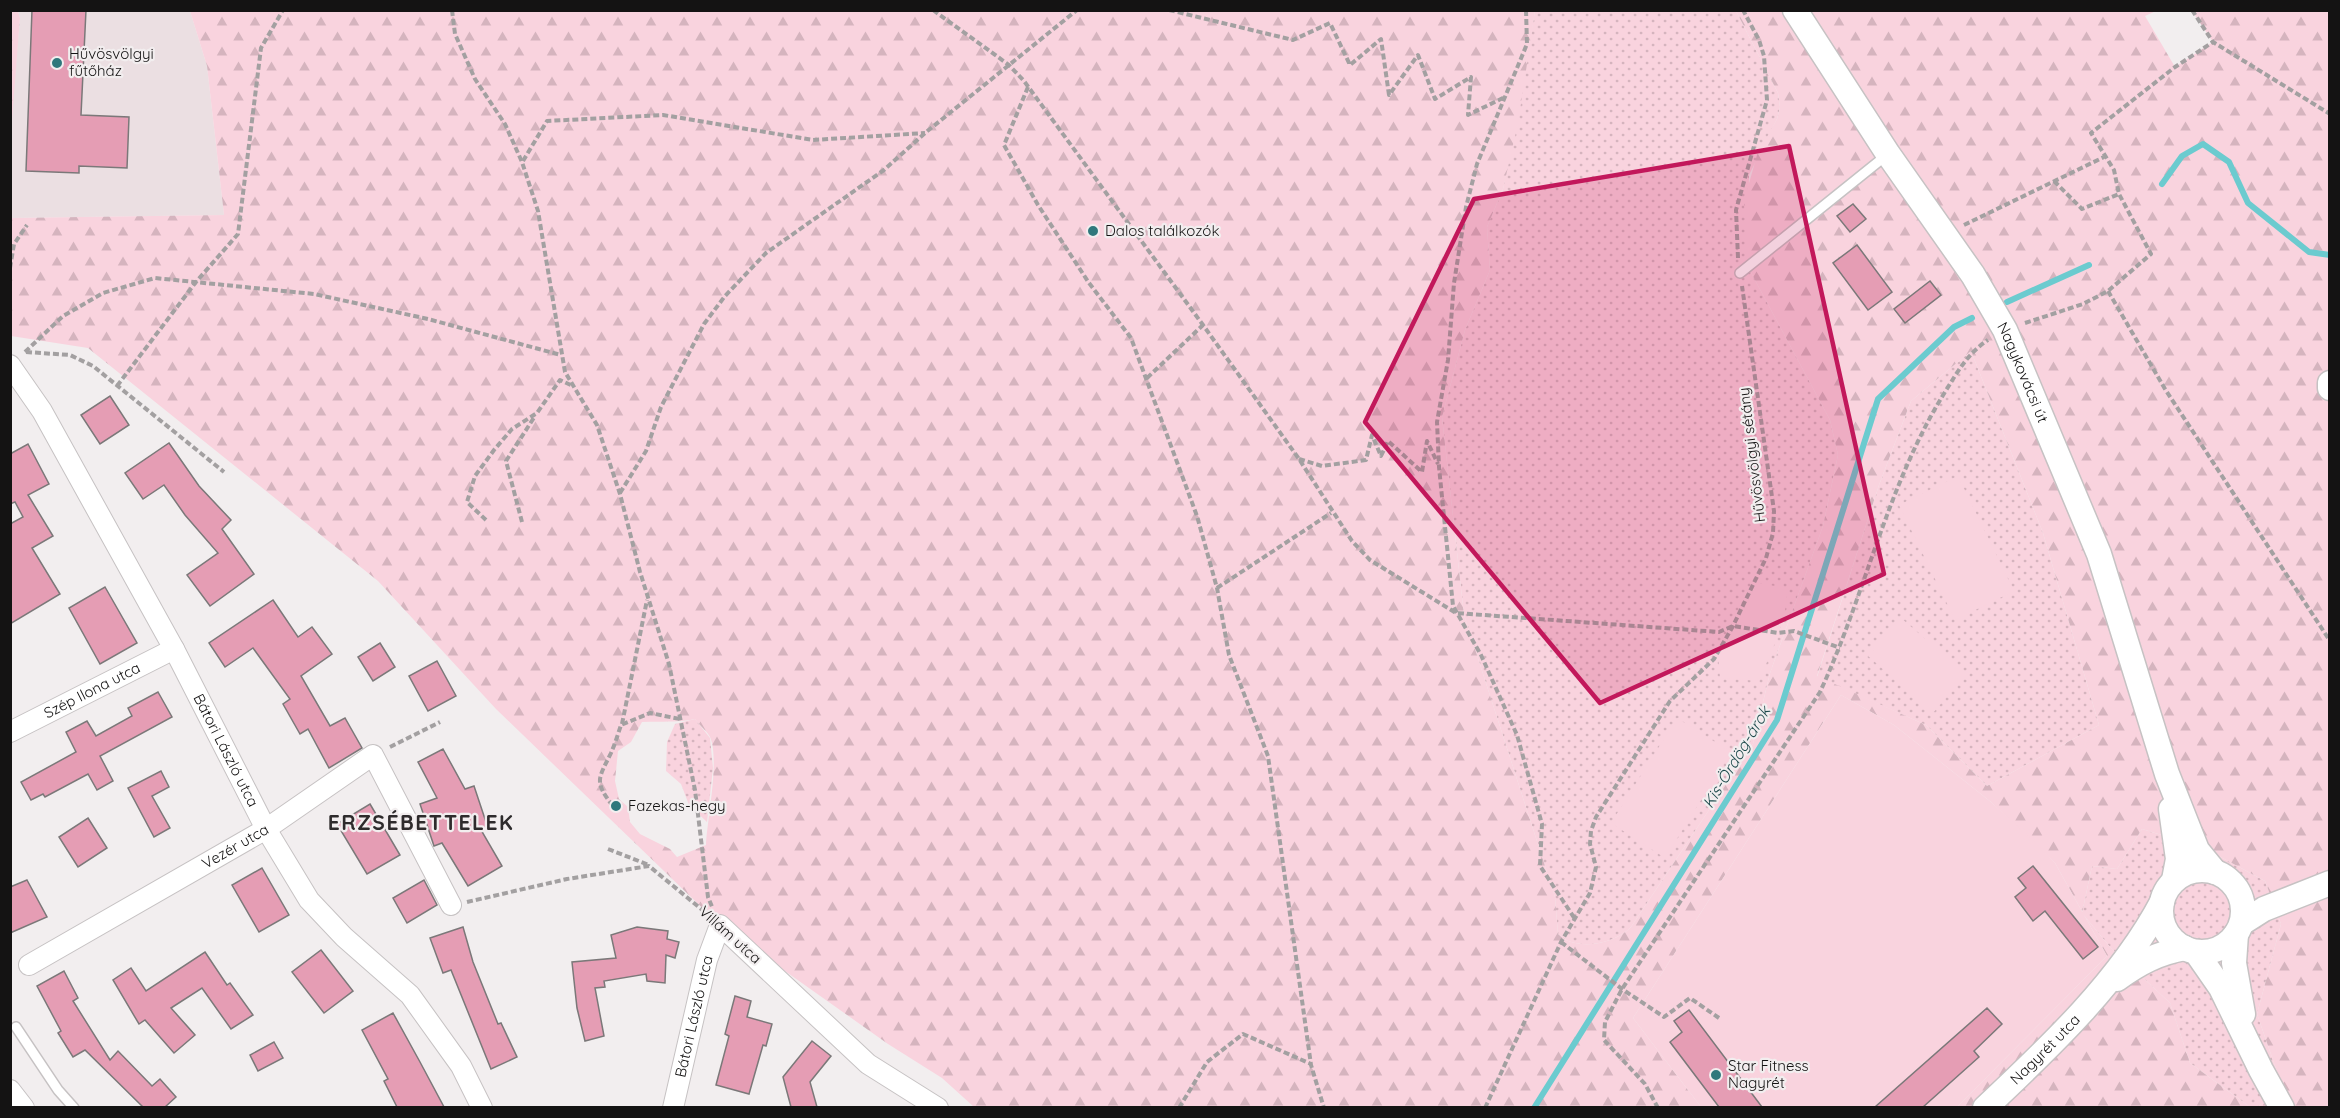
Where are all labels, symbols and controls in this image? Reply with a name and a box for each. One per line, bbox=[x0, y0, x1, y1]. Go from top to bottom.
place label: Hűvösvölgyi fűtőház bbox=[69, 44, 154, 80]
marker: Hűvösvölgyi fűtőház bbox=[50, 56, 64, 70]
place label: Dalos találkozók bbox=[1105, 221, 1219, 240]
marker: Dalos találkozók bbox=[1086, 224, 1100, 238]
street label: Nagykovácsi út bbox=[1993, 318, 2053, 425]
street label: Hűvösvölgyi sétány bbox=[1734, 387, 1769, 524]
street label: Szép Ilona utca bbox=[40, 658, 143, 722]
street label: Bátori László utca bbox=[189, 690, 263, 810]
water label: Kis-Ördög-árok bbox=[1698, 701, 1775, 812]
place label: Fazekas-hegy bbox=[628, 796, 726, 815]
marker: Fazekas-hegy bbox=[609, 799, 623, 813]
district label: ERZSÉBETTELEK bbox=[328, 809, 514, 835]
street label: Vezér utca bbox=[198, 819, 272, 873]
street label: Villám utca bbox=[695, 902, 765, 968]
street label: Bátori László utca bbox=[670, 954, 717, 1079]
street label: Nagyrét utca bbox=[2006, 1010, 2084, 1088]
place label: Star Fitness Nagyrét bbox=[1728, 1056, 1808, 1092]
marker: Star Fitness Nagyrét bbox=[1709, 1068, 1723, 1082]

